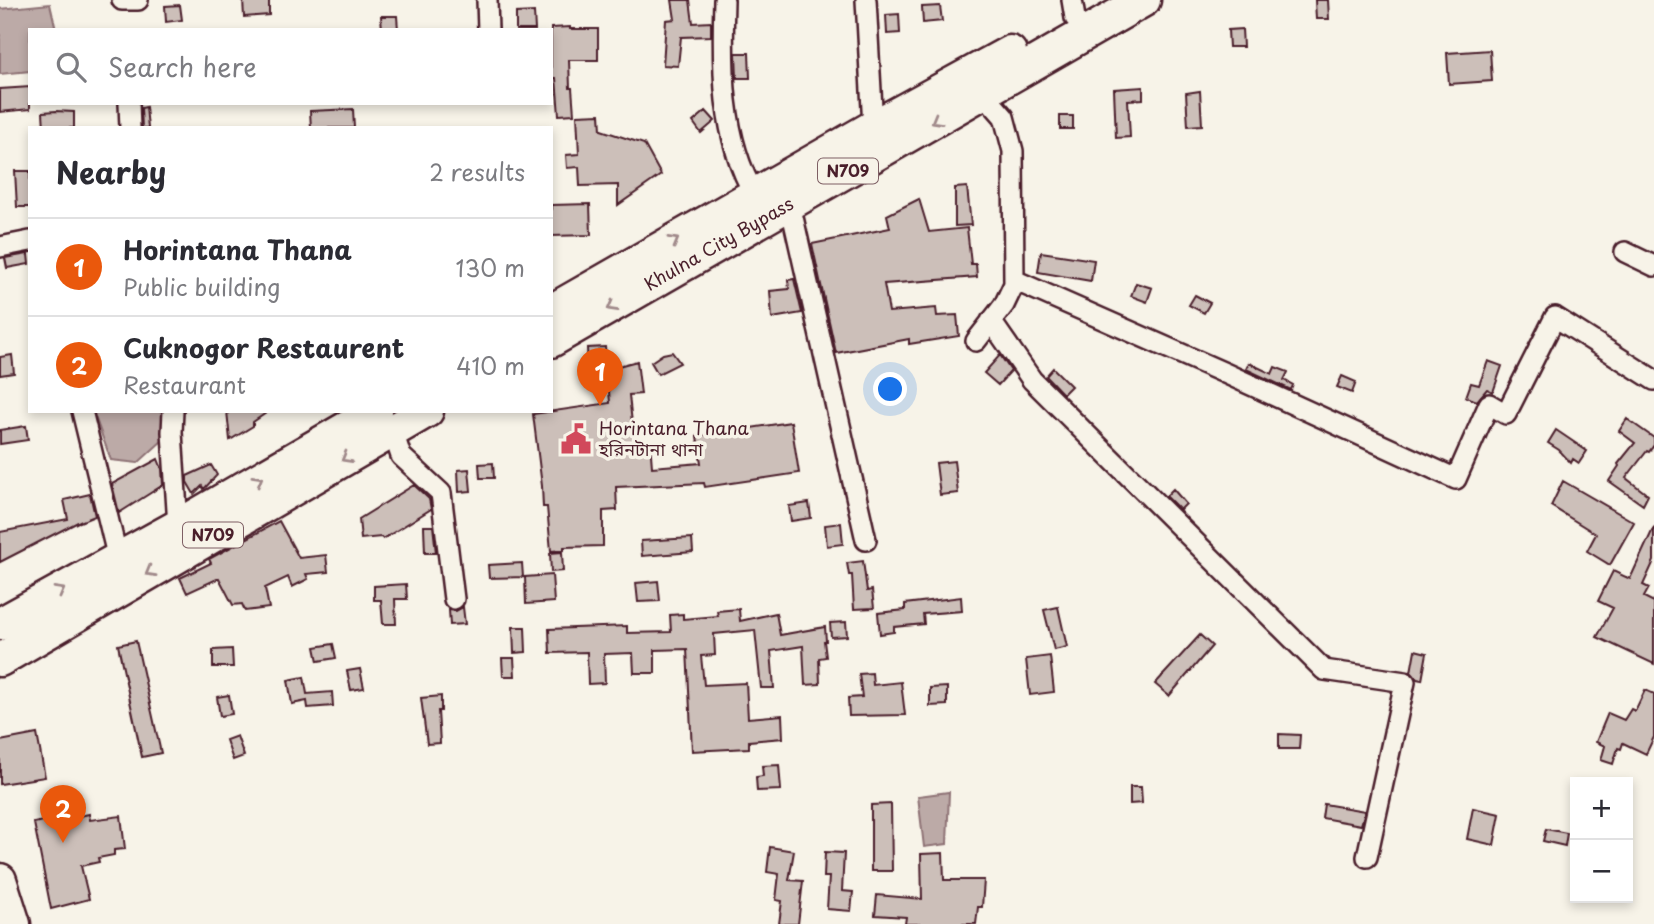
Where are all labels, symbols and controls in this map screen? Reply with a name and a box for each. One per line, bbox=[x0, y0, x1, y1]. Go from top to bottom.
search box bbox=[28, 28, 553, 105]
text: Search here bbox=[108, 47, 257, 86]
icon: search bbox=[52, 48, 90, 86]
one-way arrow bbox=[931, 112, 944, 125]
text: Nearby bbox=[56, 149, 166, 194]
text: 2 results bbox=[429, 154, 525, 189]
road number: N709 bbox=[818, 158, 878, 183]
street label: Khulna City Bypass bbox=[639, 189, 798, 297]
text: Horintana Thana bbox=[123, 230, 352, 269]
one-way arrow bbox=[667, 236, 680, 249]
text: 1 bbox=[74, 250, 85, 285]
text: 130 m bbox=[455, 250, 525, 285]
text: Public building bbox=[123, 269, 280, 304]
one-way arrow bbox=[607, 299, 619, 312]
text: Cuknogor Restaurent bbox=[123, 328, 404, 367]
text: 2 bbox=[71, 348, 87, 383]
text: 410 m bbox=[456, 348, 525, 383]
pin: 1 bbox=[577, 348, 623, 406]
text: Restaurant bbox=[123, 367, 246, 402]
your location bbox=[873, 372, 907, 406]
place label: Horintana Thana হরিনটানা থানা bbox=[598, 414, 750, 462]
public building icon: Horintana Thana হরিনটানা থানা bbox=[559, 422, 593, 456]
one-way arrow bbox=[341, 450, 354, 463]
one-way arrow bbox=[251, 475, 263, 488]
road number: N709 bbox=[183, 522, 243, 548]
one-way arrow bbox=[144, 564, 157, 577]
one-way arrow bbox=[52, 586, 65, 599]
map controls bbox=[1570, 777, 1633, 903]
button: + bbox=[1570, 777, 1633, 840]
pin: 2 bbox=[40, 785, 86, 843]
button: − bbox=[1570, 840, 1633, 903]

